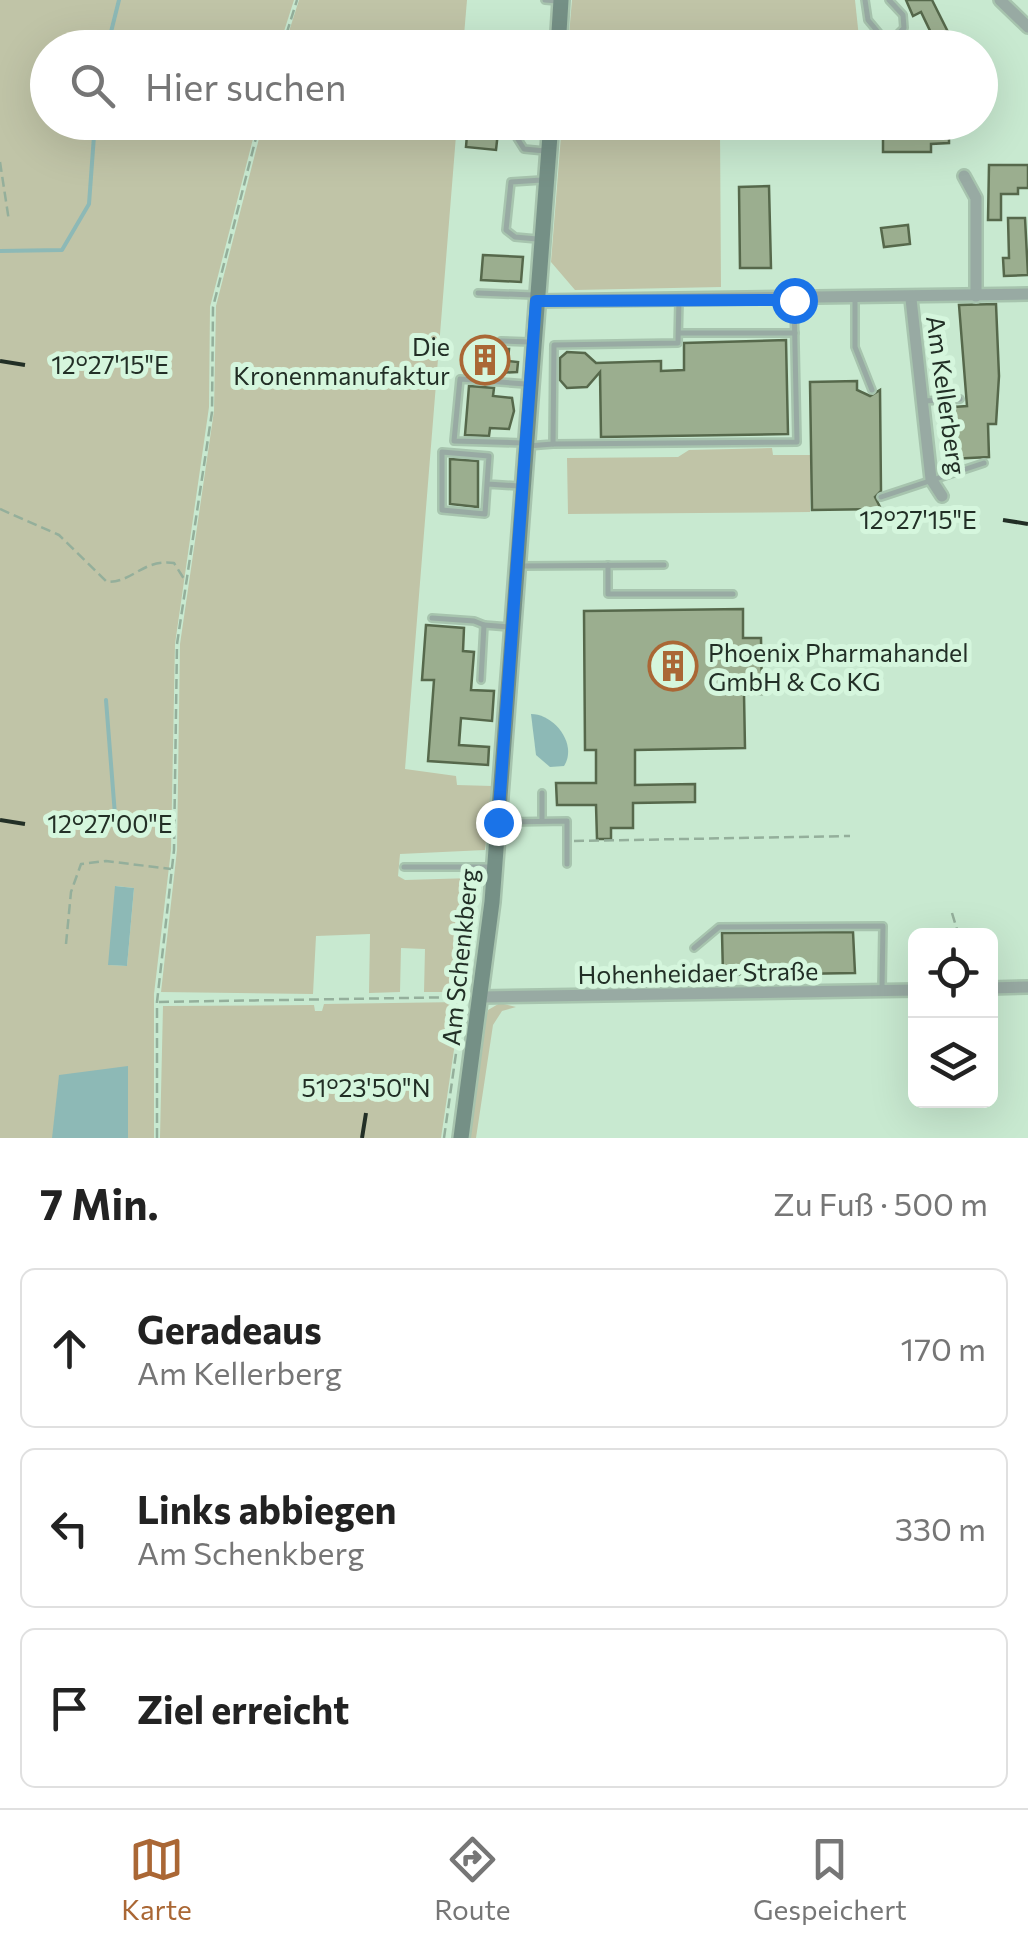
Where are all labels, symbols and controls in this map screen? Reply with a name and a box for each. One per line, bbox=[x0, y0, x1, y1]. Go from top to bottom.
search box bbox=[30, 30, 998, 140]
icon: search bbox=[65, 58, 120, 113]
text: Hier suchen bbox=[145, 62, 347, 109]
route start bbox=[772, 278, 818, 324]
street label: Am Kellerberg bbox=[921, 314, 973, 477]
place label: Die Kronenmanufaktur bbox=[233, 331, 450, 390]
building icon: Die Kronenmanufaktur bbox=[459, 334, 511, 386]
text: 12°27'15"E bbox=[51, 349, 169, 379]
text: 12°27'15"E bbox=[859, 504, 977, 534]
place label: Phoenix Pharmahandel GmbH & Co KG bbox=[708, 637, 969, 696]
building icon: Phoenix Pharmahandel GmbH & Co KG bbox=[647, 640, 699, 692]
route end bbox=[476, 800, 522, 846]
text: 12°27'00"E bbox=[47, 808, 173, 838]
street label: Am Schenkberg bbox=[435, 867, 483, 1047]
map controls bbox=[908, 928, 998, 1108]
button: locate bbox=[908, 928, 998, 1018]
street label: Hohenheidaer Straße bbox=[577, 955, 819, 989]
button: layers bbox=[908, 1018, 998, 1108]
text: 51°23'50"N bbox=[301, 1072, 431, 1102]
text: 7 Min. bbox=[40, 1177, 159, 1229]
text: Zu Fuß · 500 m bbox=[773, 1183, 988, 1223]
text: Geradeaus bbox=[137, 1305, 322, 1352]
icon: ahead bbox=[42, 1321, 97, 1376]
text: 170 m bbox=[901, 1328, 986, 1368]
text: Am Kellerberg bbox=[137, 1352, 342, 1392]
text: Links abbiegen bbox=[137, 1485, 397, 1532]
icon: left bbox=[42, 1501, 97, 1556]
text: 330 m bbox=[895, 1508, 986, 1548]
text: Am Schenkberg bbox=[137, 1532, 365, 1572]
icon: arrive bbox=[42, 1681, 97, 1736]
text: Ziel erreicht bbox=[137, 1685, 349, 1732]
tab: Karte bbox=[121, 1832, 192, 1926]
tab: Route bbox=[434, 1832, 511, 1926]
tab: Gespeichert bbox=[753, 1832, 907, 1926]

